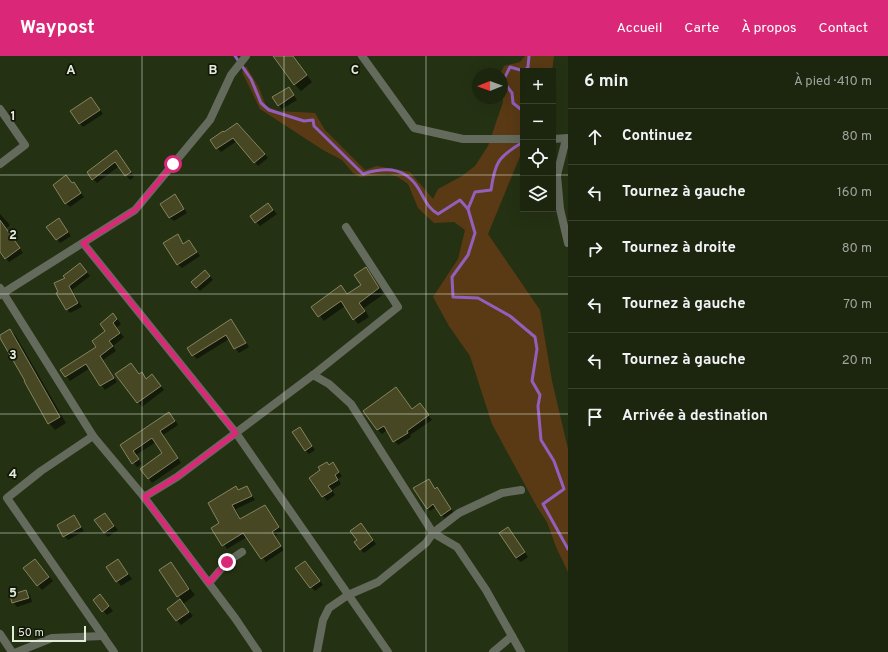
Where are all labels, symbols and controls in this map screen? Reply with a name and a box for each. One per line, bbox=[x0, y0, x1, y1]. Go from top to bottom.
text: Waypost bbox=[20, 16, 95, 40]
text: Accueil bbox=[616, 20, 662, 37]
text: Carte bbox=[684, 20, 719, 37]
text: À propos bbox=[741, 20, 797, 37]
text: Contact bbox=[819, 20, 868, 37]
text: A bbox=[66, 63, 76, 79]
text: B bbox=[209, 63, 218, 79]
text: C bbox=[351, 63, 359, 79]
north arrow bbox=[472, 68, 508, 104]
map controls bbox=[520, 68, 556, 212]
button: + bbox=[520, 68, 556, 104]
text: 6 min bbox=[584, 71, 628, 93]
text: À pied · 410 m bbox=[794, 74, 872, 90]
button: − bbox=[520, 104, 556, 140]
text: 1 bbox=[10, 109, 16, 125]
icon: ahead bbox=[584, 126, 606, 148]
text: Continuez bbox=[622, 127, 692, 146]
text: 80 m bbox=[842, 129, 872, 145]
button: locate bbox=[520, 140, 556, 176]
route start bbox=[164, 155, 182, 173]
button: layers bbox=[520, 176, 556, 212]
icon: left bbox=[584, 182, 606, 204]
text: Tournez à gauche bbox=[622, 183, 746, 202]
text: 160 m bbox=[837, 185, 872, 201]
text: 2 bbox=[9, 228, 17, 244]
icon: right bbox=[584, 238, 606, 260]
text: Tournez à droite bbox=[622, 239, 736, 258]
text: 80 m bbox=[842, 241, 872, 257]
icon: left bbox=[584, 294, 606, 316]
text: Tournez à gauche bbox=[622, 295, 746, 314]
text: 70 m bbox=[843, 297, 872, 313]
text: 3 bbox=[9, 348, 17, 364]
icon: left bbox=[584, 350, 606, 372]
text: Tournez à gauche bbox=[622, 351, 746, 370]
text: 20 m bbox=[842, 353, 872, 369]
icon: arrive bbox=[584, 406, 606, 428]
text: Arrivée à destination bbox=[622, 407, 768, 426]
text: 4 bbox=[9, 467, 17, 483]
route end bbox=[218, 553, 236, 571]
text: 5 bbox=[9, 586, 17, 602]
scale bar bbox=[12, 624, 86, 643]
text: 50 m bbox=[18, 626, 44, 640]

